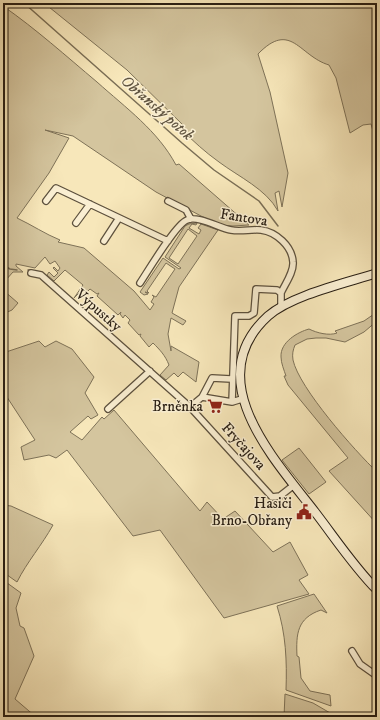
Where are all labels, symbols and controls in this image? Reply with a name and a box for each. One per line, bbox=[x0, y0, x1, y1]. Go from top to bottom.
water label: Obřanský potok bbox=[117, 71, 198, 145]
street label: Fantova bbox=[219, 204, 270, 231]
street label: Výpustky bbox=[71, 284, 126, 336]
place label: Brněnka bbox=[152, 397, 204, 416]
supermarket icon: Brněnka bbox=[206, 397, 224, 415]
street label: Fryčajova bbox=[217, 419, 270, 475]
place label: Hasiči Brno-Obřany bbox=[211, 494, 293, 530]
public building icon: Hasiči Brno-Obřany bbox=[295, 503, 313, 521]

